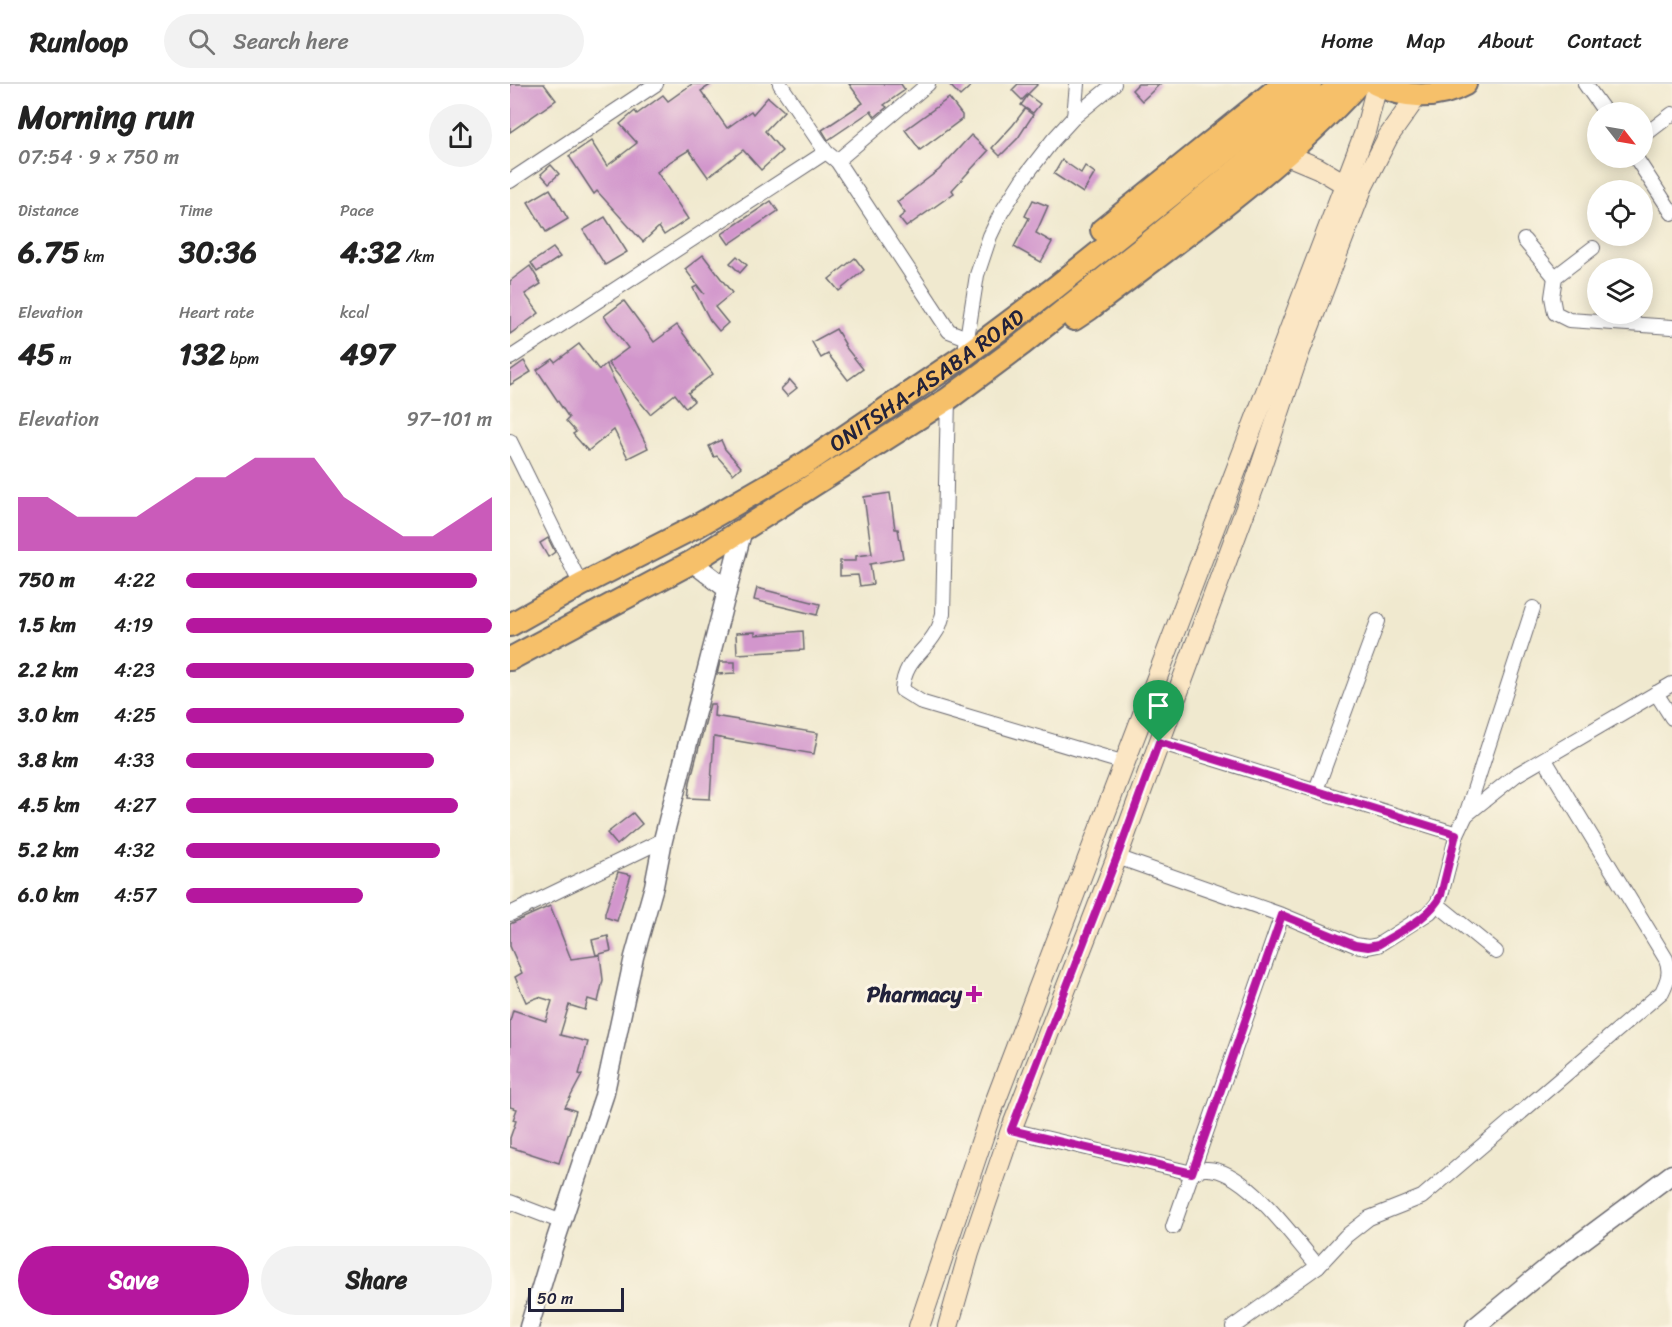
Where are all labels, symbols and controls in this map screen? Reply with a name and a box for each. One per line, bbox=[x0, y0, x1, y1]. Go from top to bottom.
search box bbox=[164, 14, 584, 68]
text: Runloop bbox=[30, 17, 128, 66]
text: Search here bbox=[233, 22, 349, 61]
text: Home bbox=[1321, 22, 1373, 60]
text: Map bbox=[1406, 22, 1445, 60]
text: About bbox=[1478, 22, 1535, 60]
text: Contact bbox=[1568, 22, 1642, 60]
icon: search bbox=[185, 25, 218, 58]
text: Morning run bbox=[18, 88, 194, 146]
north arrow bbox=[1587, 102, 1653, 168]
map controls bbox=[1587, 102, 1653, 324]
button: share bbox=[429, 104, 492, 167]
text: 07:54 · 9 × 750 m bbox=[18, 140, 179, 175]
button: locate bbox=[1587, 180, 1653, 246]
text: Distance bbox=[18, 196, 79, 225]
text: Time bbox=[179, 196, 213, 225]
text: Pace bbox=[340, 196, 374, 225]
text: 6.75 bbox=[18, 225, 80, 279]
text: 30:36 bbox=[179, 225, 257, 279]
text: 4:32 bbox=[340, 225, 402, 279]
text: km bbox=[80, 242, 105, 271]
text: /km bbox=[402, 242, 434, 271]
button: layers bbox=[1587, 258, 1653, 324]
text: Elevation bbox=[18, 298, 83, 327]
text: Heart rate bbox=[179, 298, 254, 327]
text: kcal bbox=[340, 298, 369, 327]
street label: ONITSHA-ASABA ROAD bbox=[821, 298, 1033, 462]
text: 45 bbox=[18, 327, 55, 381]
text: 132 bbox=[179, 327, 226, 381]
text: 497 bbox=[340, 327, 394, 381]
text: m bbox=[55, 344, 72, 373]
text: bpm bbox=[226, 344, 259, 373]
text: Elevation bbox=[18, 402, 99, 437]
text: 97–101 m bbox=[407, 402, 492, 437]
text: 750 m bbox=[18, 563, 75, 598]
text: 4:22 bbox=[114, 563, 156, 598]
text: 1.5 km bbox=[18, 608, 76, 643]
text: 4:19 bbox=[114, 608, 153, 643]
text: 2.2 km bbox=[18, 653, 78, 688]
text: 4:23 bbox=[114, 653, 155, 688]
pin bbox=[1133, 680, 1184, 742]
icon: arrive bbox=[1142, 689, 1175, 722]
text: 3.0 km bbox=[18, 698, 79, 733]
text: 4:25 bbox=[114, 698, 156, 733]
text: 3.8 km bbox=[18, 743, 78, 778]
text: 4:33 bbox=[114, 743, 155, 778]
text: 4.5 km bbox=[18, 788, 80, 823]
text: 4:27 bbox=[114, 788, 156, 823]
text: 5.2 km bbox=[18, 833, 79, 868]
text: 4:32 bbox=[114, 833, 155, 868]
text: 6.0 km bbox=[18, 878, 79, 913]
text: 4:57 bbox=[114, 878, 156, 913]
place label: Pharmacy bbox=[867, 975, 963, 1014]
marker: Pharmacy bbox=[967, 987, 981, 1001]
button: Save bbox=[18, 1246, 249, 1315]
button: Share bbox=[261, 1246, 492, 1315]
text: 50 m bbox=[537, 1284, 573, 1313]
scale bar bbox=[528, 1285, 624, 1312]

